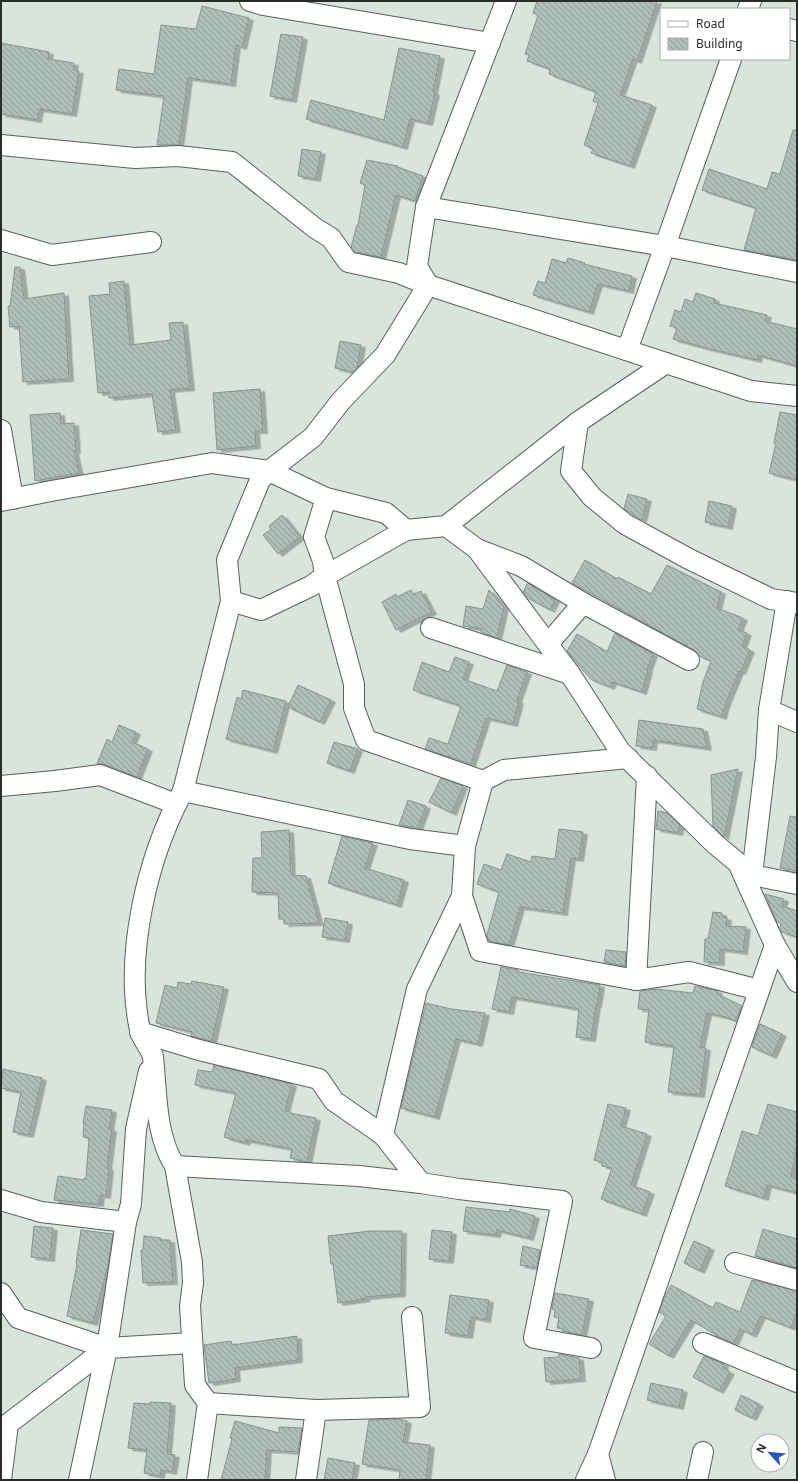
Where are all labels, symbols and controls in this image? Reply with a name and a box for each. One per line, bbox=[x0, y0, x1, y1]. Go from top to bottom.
legend bbox=[660, 8, 790, 60]
text: Road bbox=[696, 15, 725, 32]
text: Building bbox=[696, 35, 743, 52]
north arrow bbox=[750, 1433, 790, 1473]
text: N bbox=[752, 1441, 769, 1456]

